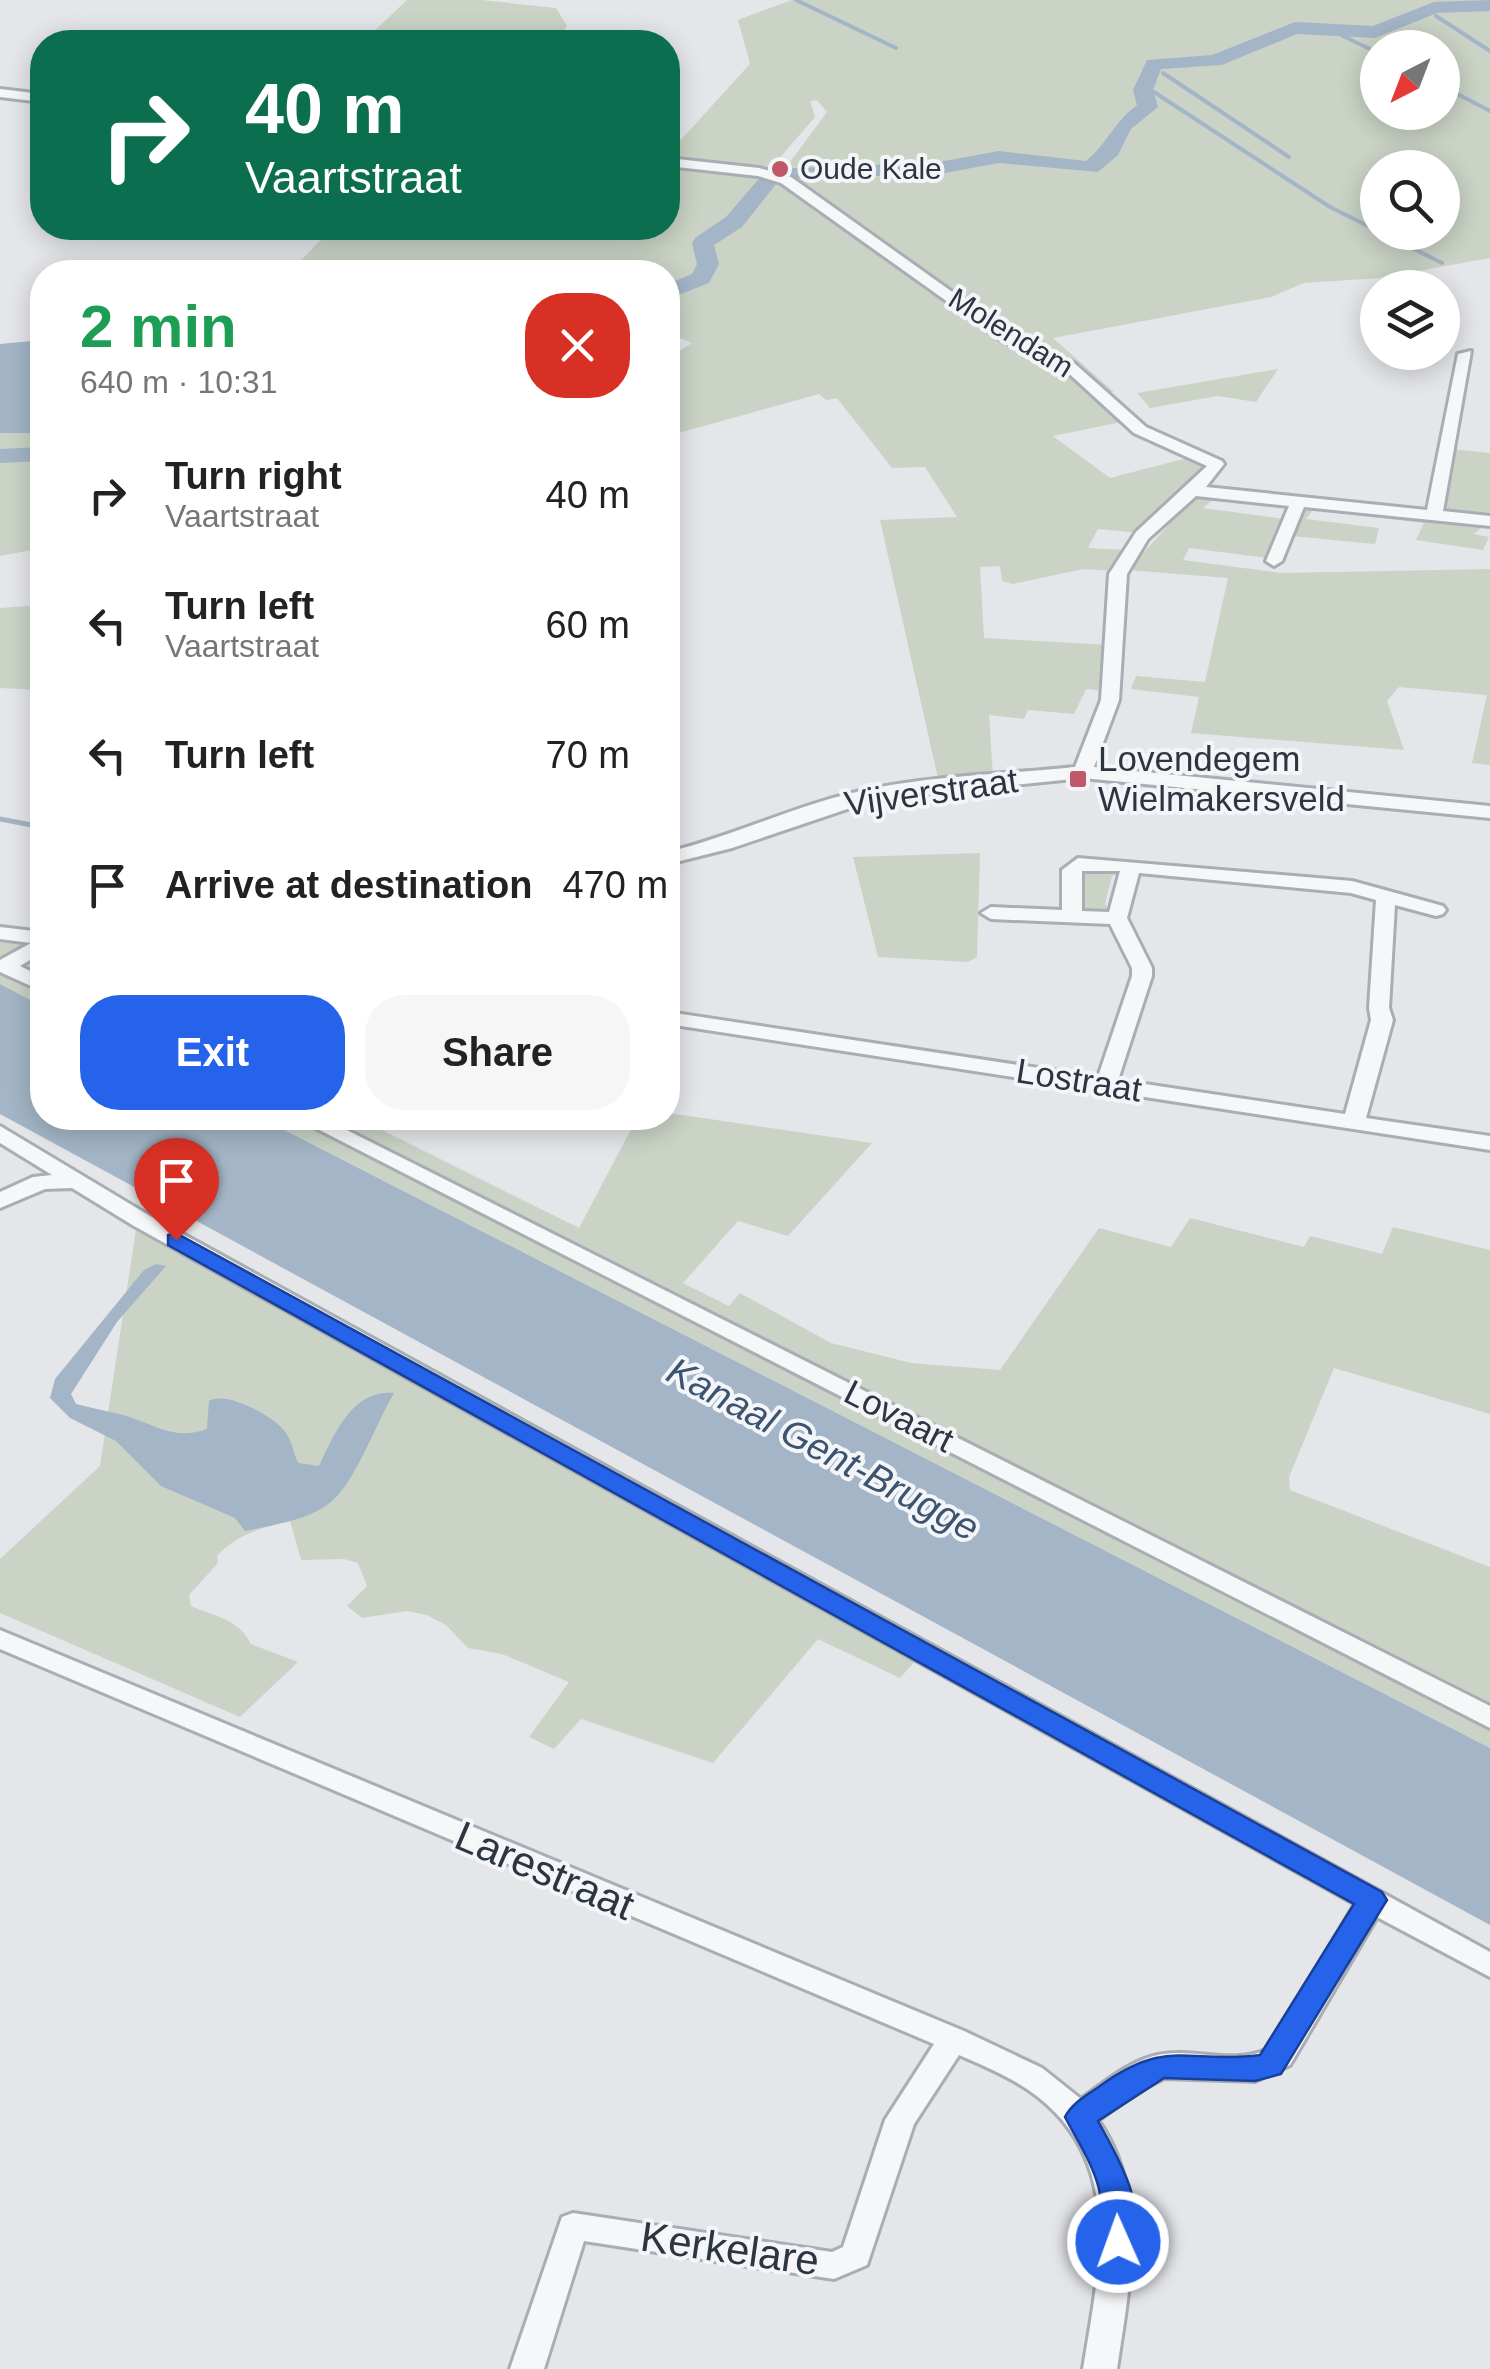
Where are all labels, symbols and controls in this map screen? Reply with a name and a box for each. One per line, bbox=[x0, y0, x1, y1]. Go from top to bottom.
north arrow bbox=[1360, 30, 1460, 130]
map controls bbox=[1360, 30, 1460, 370]
icon: right bbox=[80, 70, 210, 200]
text: 40 m bbox=[245, 70, 405, 148]
button: search bbox=[1360, 150, 1460, 250]
text: Vaartstraat bbox=[245, 152, 462, 203]
place label: Oude Kale bbox=[800, 152, 942, 185]
marker: Oude Kale bbox=[769, 158, 791, 180]
button: layers bbox=[1360, 270, 1460, 370]
street label: Molendam bbox=[943, 281, 1079, 384]
text: 2 min bbox=[80, 293, 237, 360]
button: close bbox=[525, 293, 630, 398]
text: 640 m · 10:31 bbox=[80, 364, 277, 400]
text: Turn right bbox=[165, 455, 342, 497]
icon: right bbox=[80, 468, 135, 523]
text: 40 m bbox=[546, 474, 630, 516]
text: Vaartstraat bbox=[165, 498, 319, 534]
text: Turn left bbox=[165, 585, 314, 627]
icon: left bbox=[80, 598, 135, 653]
text: 60 m bbox=[546, 604, 630, 646]
text: Vaartstraat bbox=[165, 628, 319, 664]
icon: left bbox=[80, 728, 135, 783]
text: Turn left bbox=[165, 734, 314, 776]
text: 70 m bbox=[546, 734, 630, 776]
place label: Lovendegem Wielmakersveld bbox=[1098, 739, 1345, 818]
street label: Vijverstraat bbox=[842, 760, 1020, 823]
marker: Lovendegem Wielmakersveld bbox=[1067, 768, 1089, 790]
icon: arrive bbox=[80, 858, 135, 913]
text: Arrive at destination bbox=[165, 864, 532, 906]
text: 470 m bbox=[562, 864, 668, 906]
button: Exit bbox=[80, 995, 345, 1110]
button: Share bbox=[365, 995, 630, 1110]
street label: Lostraat bbox=[1014, 1050, 1145, 1109]
pin bbox=[134, 1138, 219, 1241]
icon: arrive bbox=[149, 1153, 204, 1208]
water label: Kanaal Gent-Brugge bbox=[660, 1349, 986, 1549]
street label: Lovaart bbox=[838, 1372, 960, 1460]
street label: Larestraat bbox=[449, 1812, 641, 1929]
position arrow bbox=[1066, 2190, 1170, 2294]
street label: Kerkelare bbox=[638, 2213, 822, 2284]

